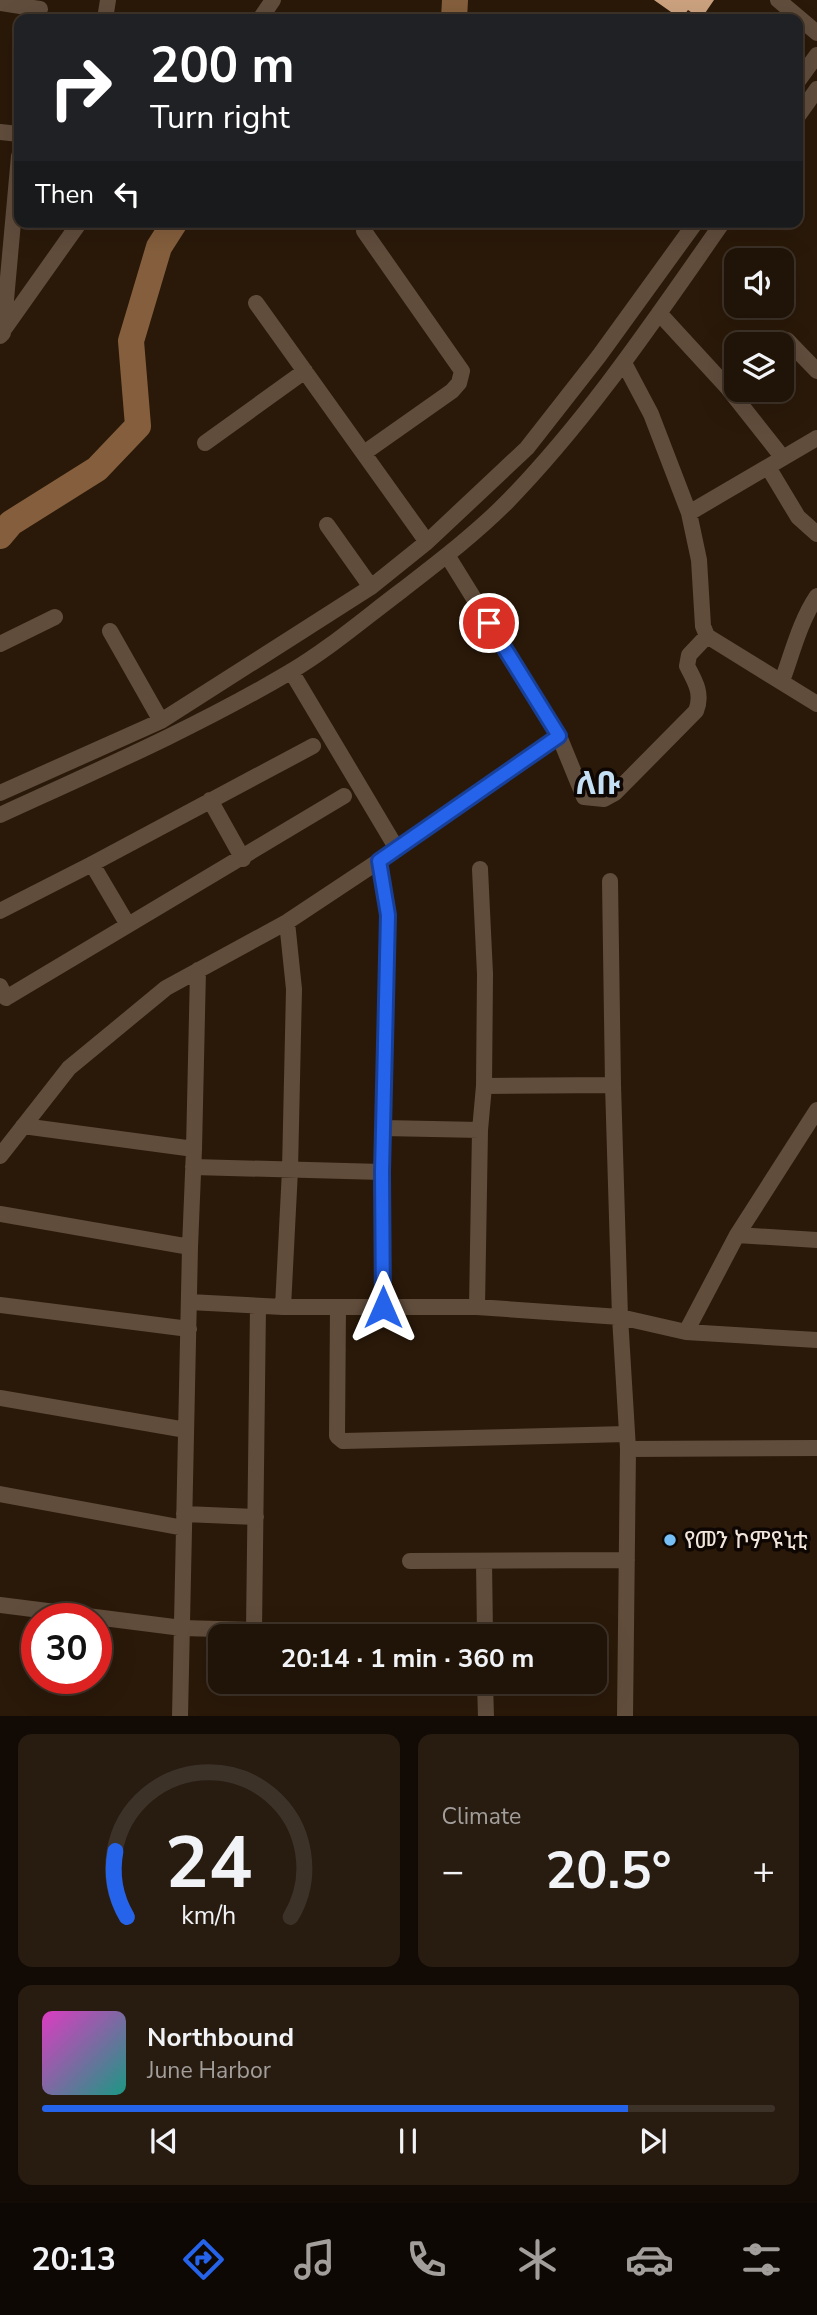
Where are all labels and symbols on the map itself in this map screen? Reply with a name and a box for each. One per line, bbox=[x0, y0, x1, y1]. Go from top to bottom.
pin bbox=[459, 593, 519, 653]
district label: ለቡ bbox=[576, 762, 620, 805]
position arrow bbox=[346, 1270, 420, 1344]
place label: የመን ኮምዩኒቲ bbox=[684, 1524, 808, 1556]
marker: የመን ኮምዩኒቲ bbox=[662, 1532, 678, 1548]
speed limit sign: 30 bbox=[21, 1603, 112, 1694]

